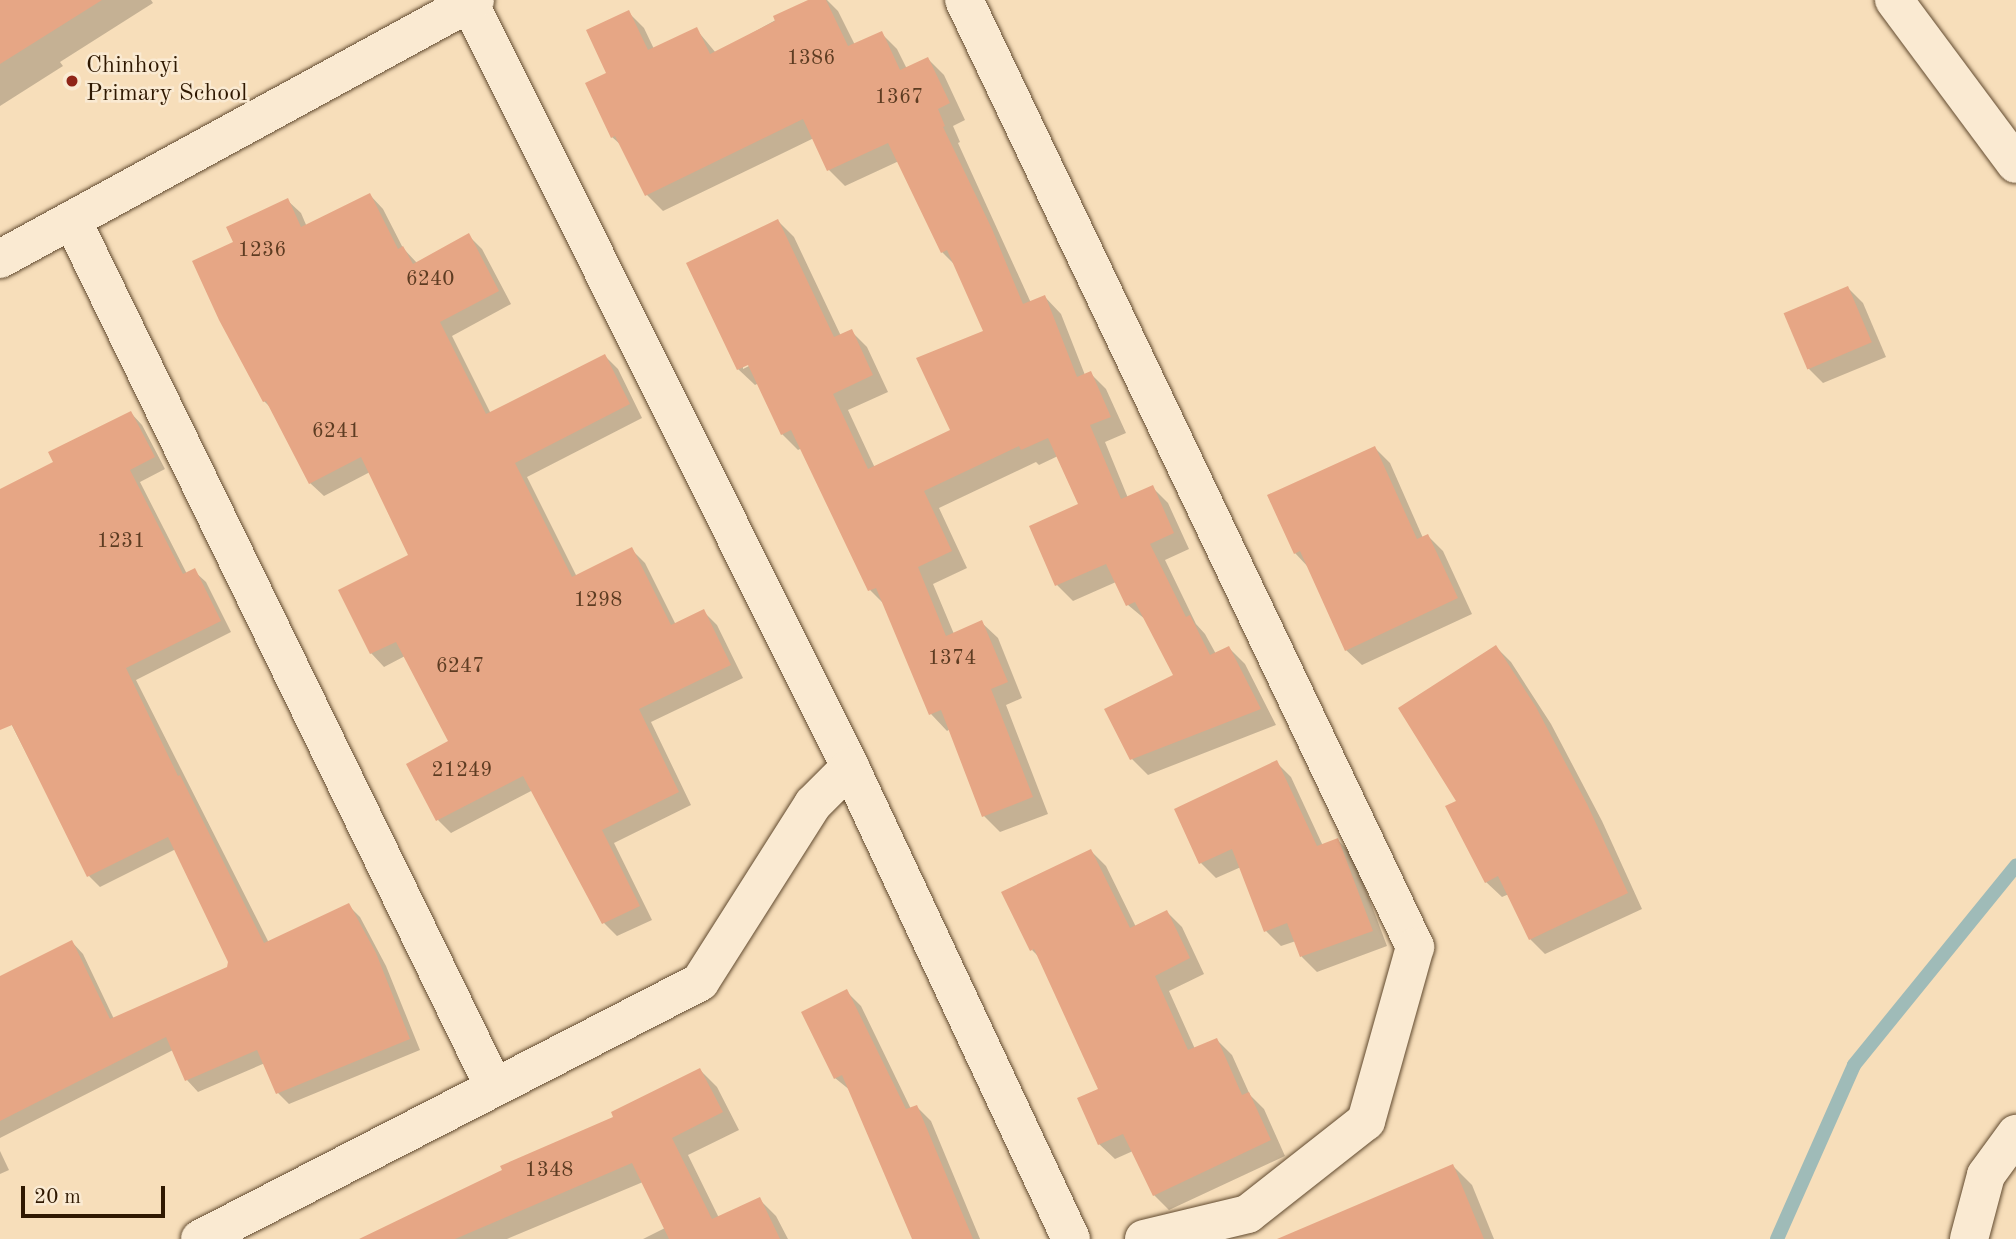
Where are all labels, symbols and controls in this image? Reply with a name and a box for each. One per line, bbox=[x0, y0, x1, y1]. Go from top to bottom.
house number: 1386 bbox=[787, 46, 835, 72]
place label: Chinhoyi Primary School bbox=[86, 53, 248, 109]
marker: Chinhoyi Primary School bbox=[64, 73, 80, 89]
house number: 1367 bbox=[875, 85, 923, 111]
house number: 1236 bbox=[238, 238, 286, 264]
house number: 6240 bbox=[406, 267, 454, 293]
house number: 6241 bbox=[312, 419, 360, 445]
house number: 1231 bbox=[97, 529, 145, 555]
house number: 1298 bbox=[574, 588, 622, 614]
house number: 1374 bbox=[928, 646, 976, 672]
house number: 6247 bbox=[436, 654, 484, 680]
house number: 21249 bbox=[432, 758, 492, 784]
house number: 1348 bbox=[525, 1158, 573, 1184]
scale bar bbox=[24, 1172, 168, 1216]
text: 20 m bbox=[34, 1187, 81, 1208]

